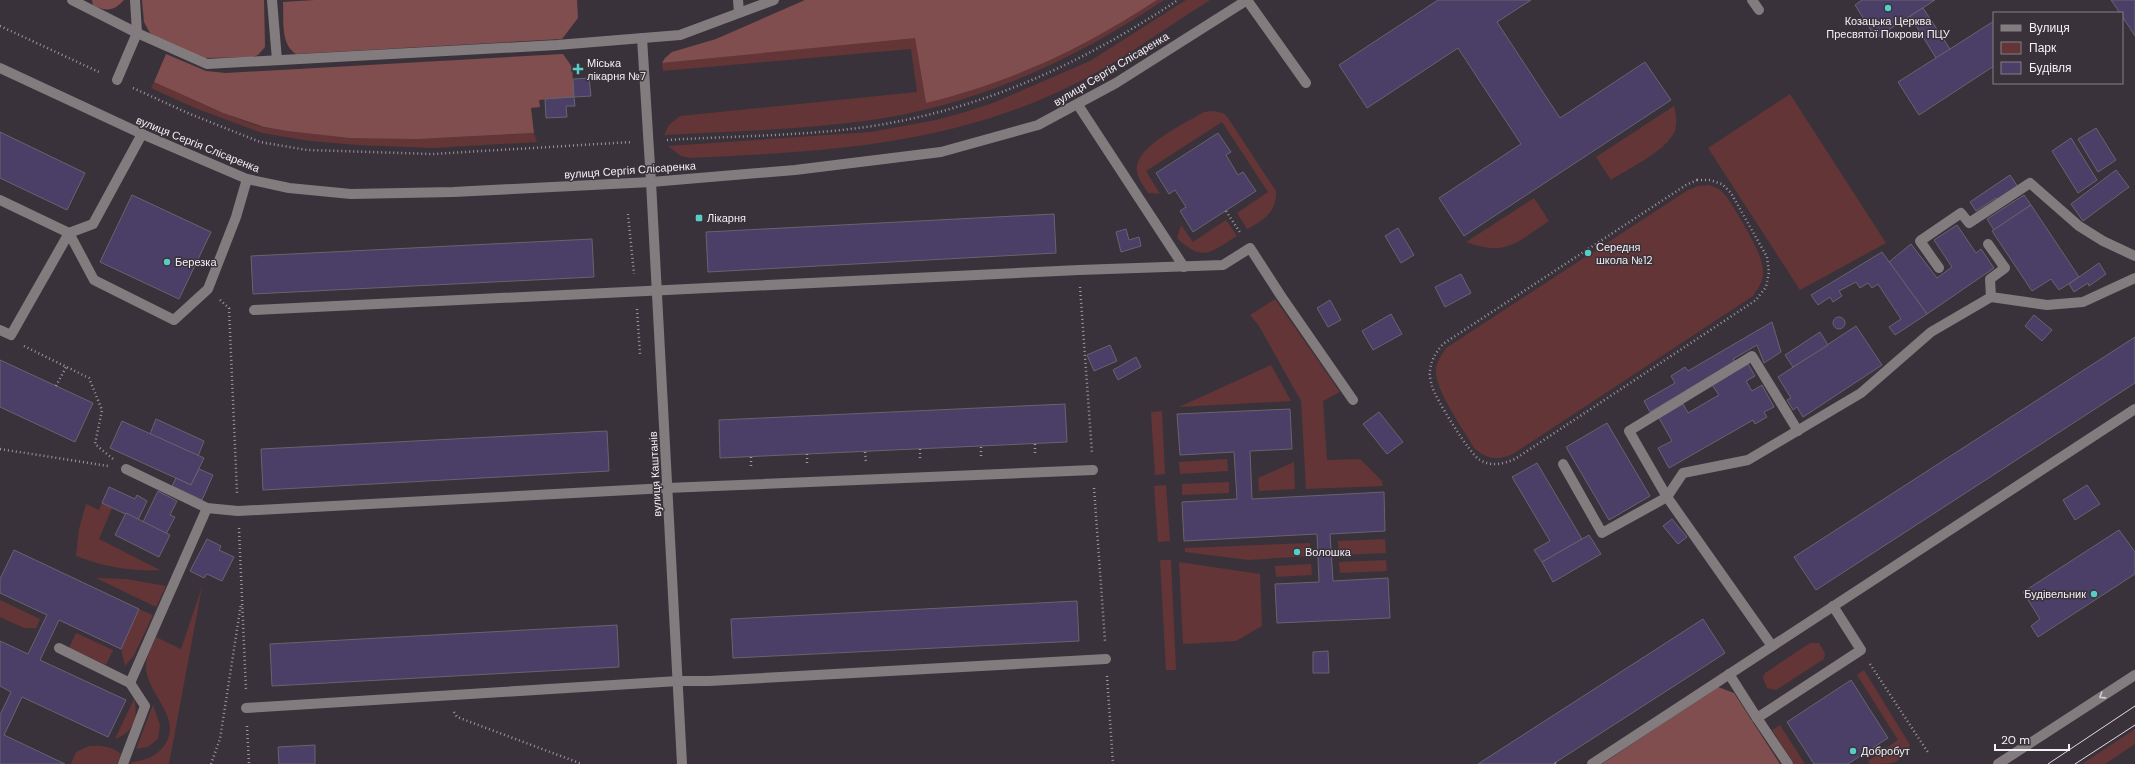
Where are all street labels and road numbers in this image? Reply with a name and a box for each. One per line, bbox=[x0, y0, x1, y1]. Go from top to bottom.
street label: вулиця Сергія Слісаренка bbox=[1051, 29, 1172, 109]
street label: вулиця Сергія Слісаренка bbox=[134, 113, 263, 176]
street label: вулиця Сергія Слісаренка bbox=[564, 158, 697, 182]
street label: вулиця Каштанів bbox=[646, 431, 664, 517]

